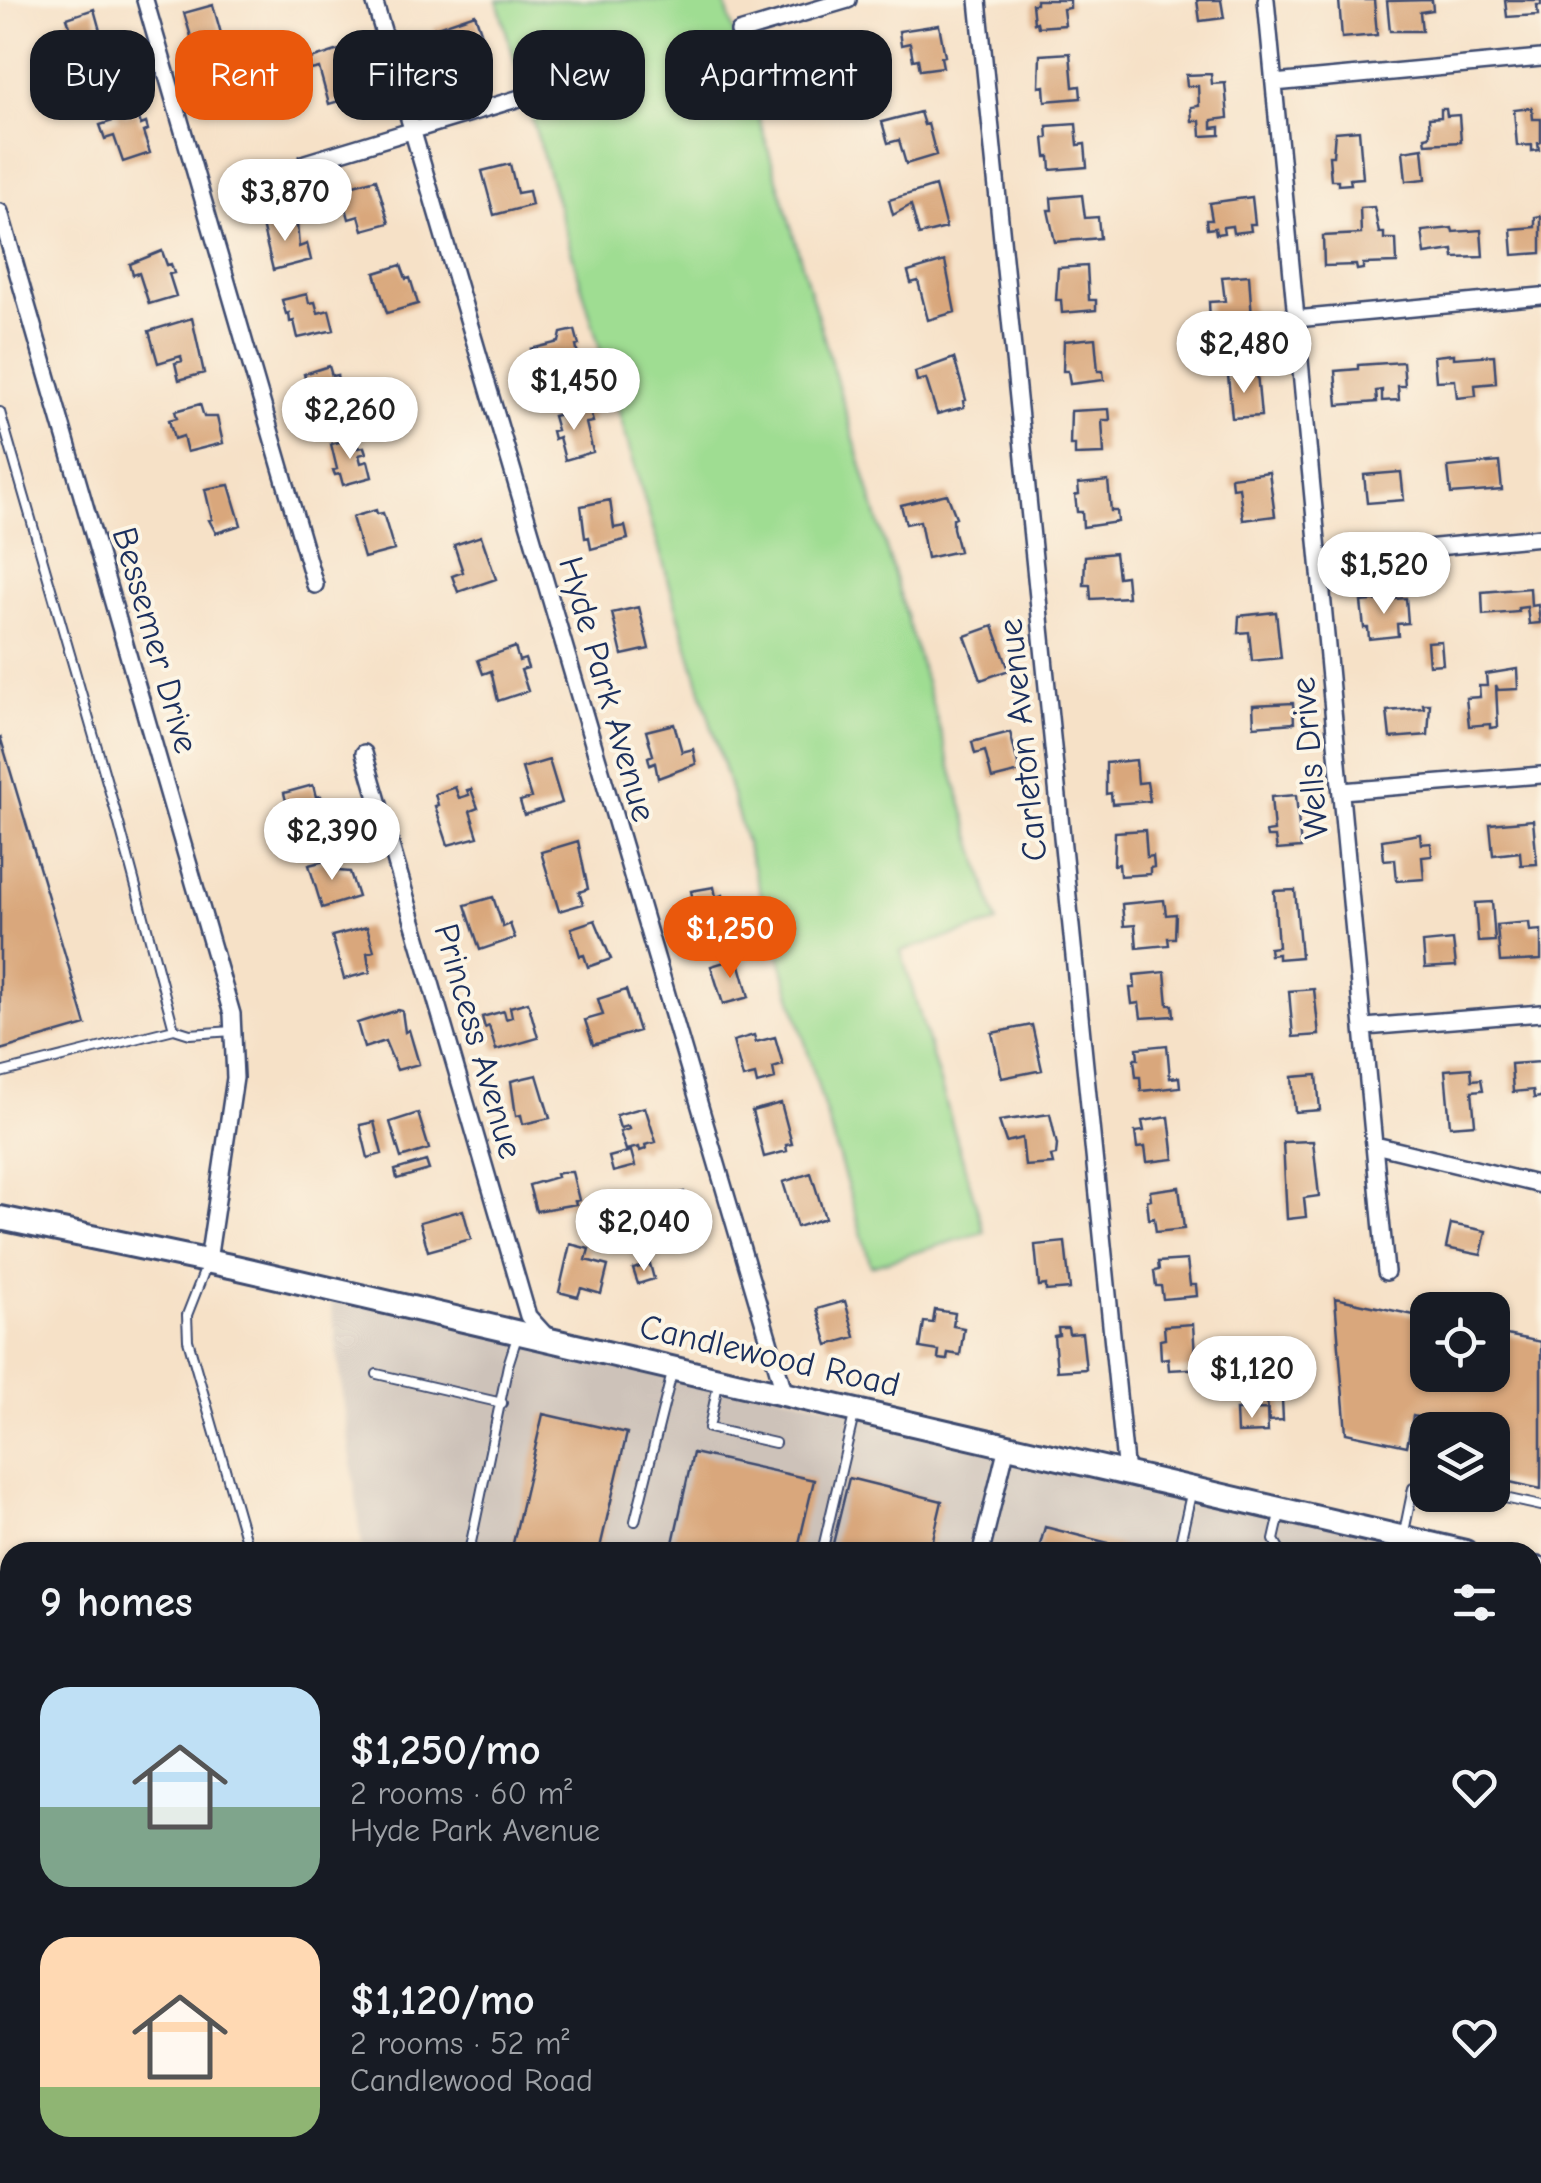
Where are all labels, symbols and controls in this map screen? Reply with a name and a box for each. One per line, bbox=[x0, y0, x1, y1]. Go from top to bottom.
chip: Buy bbox=[30, 30, 155, 120]
chip: Rent bbox=[175, 30, 313, 120]
chip: Filters bbox=[333, 30, 493, 120]
chip: New bbox=[513, 30, 645, 120]
chip: Apartment bbox=[665, 30, 892, 120]
pin: $3,870 bbox=[204, 159, 366, 244]
text: $3,870 bbox=[240, 173, 330, 210]
pin: $2,480 bbox=[1163, 311, 1325, 396]
text: $2,480 bbox=[1198, 325, 1290, 362]
pin: $1,450 bbox=[493, 348, 655, 433]
text: $1,450 bbox=[530, 362, 618, 399]
pin: $2,260 bbox=[269, 377, 431, 462]
text: $2,260 bbox=[304, 391, 396, 428]
street label: Bessemer Drive bbox=[104, 522, 207, 758]
pin: $1,520 bbox=[1303, 532, 1465, 617]
text: $1,520 bbox=[1339, 546, 1429, 583]
street label: Hyde Park Avenue bbox=[550, 552, 665, 826]
street label: Carleton Avenue bbox=[989, 617, 1056, 863]
street label: Wells Drive bbox=[1282, 675, 1337, 841]
pin: $2,390 bbox=[251, 798, 413, 883]
text: $2,390 bbox=[286, 812, 378, 849]
pin: $1,250 bbox=[649, 896, 811, 981]
text: $1,250 bbox=[685, 910, 775, 947]
street label: Princess Avenue bbox=[425, 919, 532, 1163]
pin: $2,040 bbox=[563, 1189, 725, 1274]
text: $2,040 bbox=[598, 1203, 690, 1240]
map controls bbox=[1410, 1292, 1510, 1512]
button: locate bbox=[1410, 1292, 1510, 1392]
street label: Candlewood Road bbox=[636, 1306, 904, 1405]
pin: $1,120 bbox=[1171, 1336, 1333, 1421]
text: $1,120 bbox=[1210, 1350, 1294, 1387]
button: layers bbox=[1410, 1412, 1510, 1512]
icon: filters bbox=[1447, 1575, 1502, 1630]
text: 9 homes bbox=[40, 1578, 193, 1627]
text: $1,250/mo bbox=[350, 1726, 541, 1775]
icon: home bbox=[120, 1727, 240, 1847]
icon: heart bbox=[1447, 1760, 1502, 1815]
text: 2 rooms · 60 m² bbox=[350, 1775, 572, 1812]
text: Hyde Park Avenue bbox=[350, 1812, 600, 1849]
text: $1,120/mo bbox=[350, 1976, 535, 2025]
icon: home bbox=[120, 1977, 240, 2097]
icon: heart bbox=[1447, 2010, 1502, 2065]
text: 2 rooms · 52 m² bbox=[350, 2025, 569, 2062]
text: Candlewood Road bbox=[350, 2062, 593, 2099]

